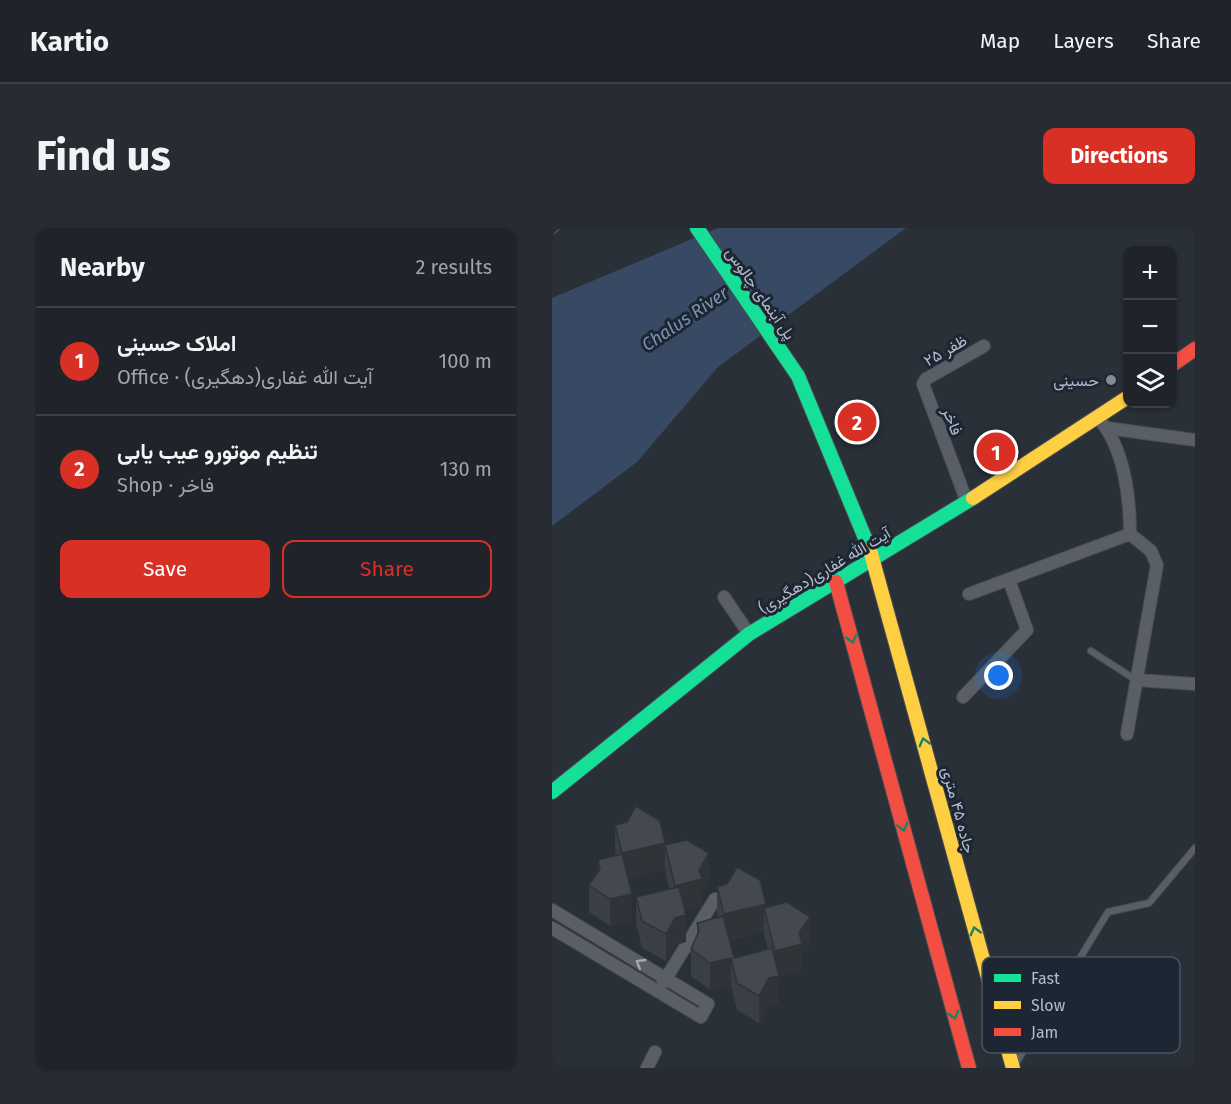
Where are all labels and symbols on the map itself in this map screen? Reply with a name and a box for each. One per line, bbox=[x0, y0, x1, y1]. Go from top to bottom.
street label: پل آبنمای چالوس bbox=[720, 243, 800, 344]
water label: Chalus River bbox=[638, 281, 733, 356]
street label: ظفر ۲۵ bbox=[920, 331, 971, 371]
place label: حسینی bbox=[1053, 371, 1099, 391]
marker: حسینی bbox=[1104, 373, 1118, 387]
pin: 2 bbox=[838, 400, 876, 444]
street label: فاخر bbox=[937, 404, 966, 438]
pin: 1 bbox=[976, 430, 1016, 474]
street label: آیت الله غفاری(دهگیری) bbox=[755, 523, 895, 618]
one-way arrow bbox=[845, 633, 857, 644]
your location bbox=[984, 661, 1013, 690]
one-way arrow bbox=[919, 738, 931, 748]
street label: جاده ۴۵ متری bbox=[937, 765, 979, 856]
one-way arrow bbox=[896, 821, 908, 832]
one-way arrow bbox=[970, 926, 982, 936]
legend bbox=[982, 957, 1180, 1053]
one-way arrow bbox=[636, 958, 646, 970]
text: Fast bbox=[1031, 969, 1060, 988]
text: Slow bbox=[1031, 996, 1066, 1015]
one-way arrow bbox=[947, 1010, 960, 1020]
text: Jam bbox=[1031, 1023, 1058, 1042]

